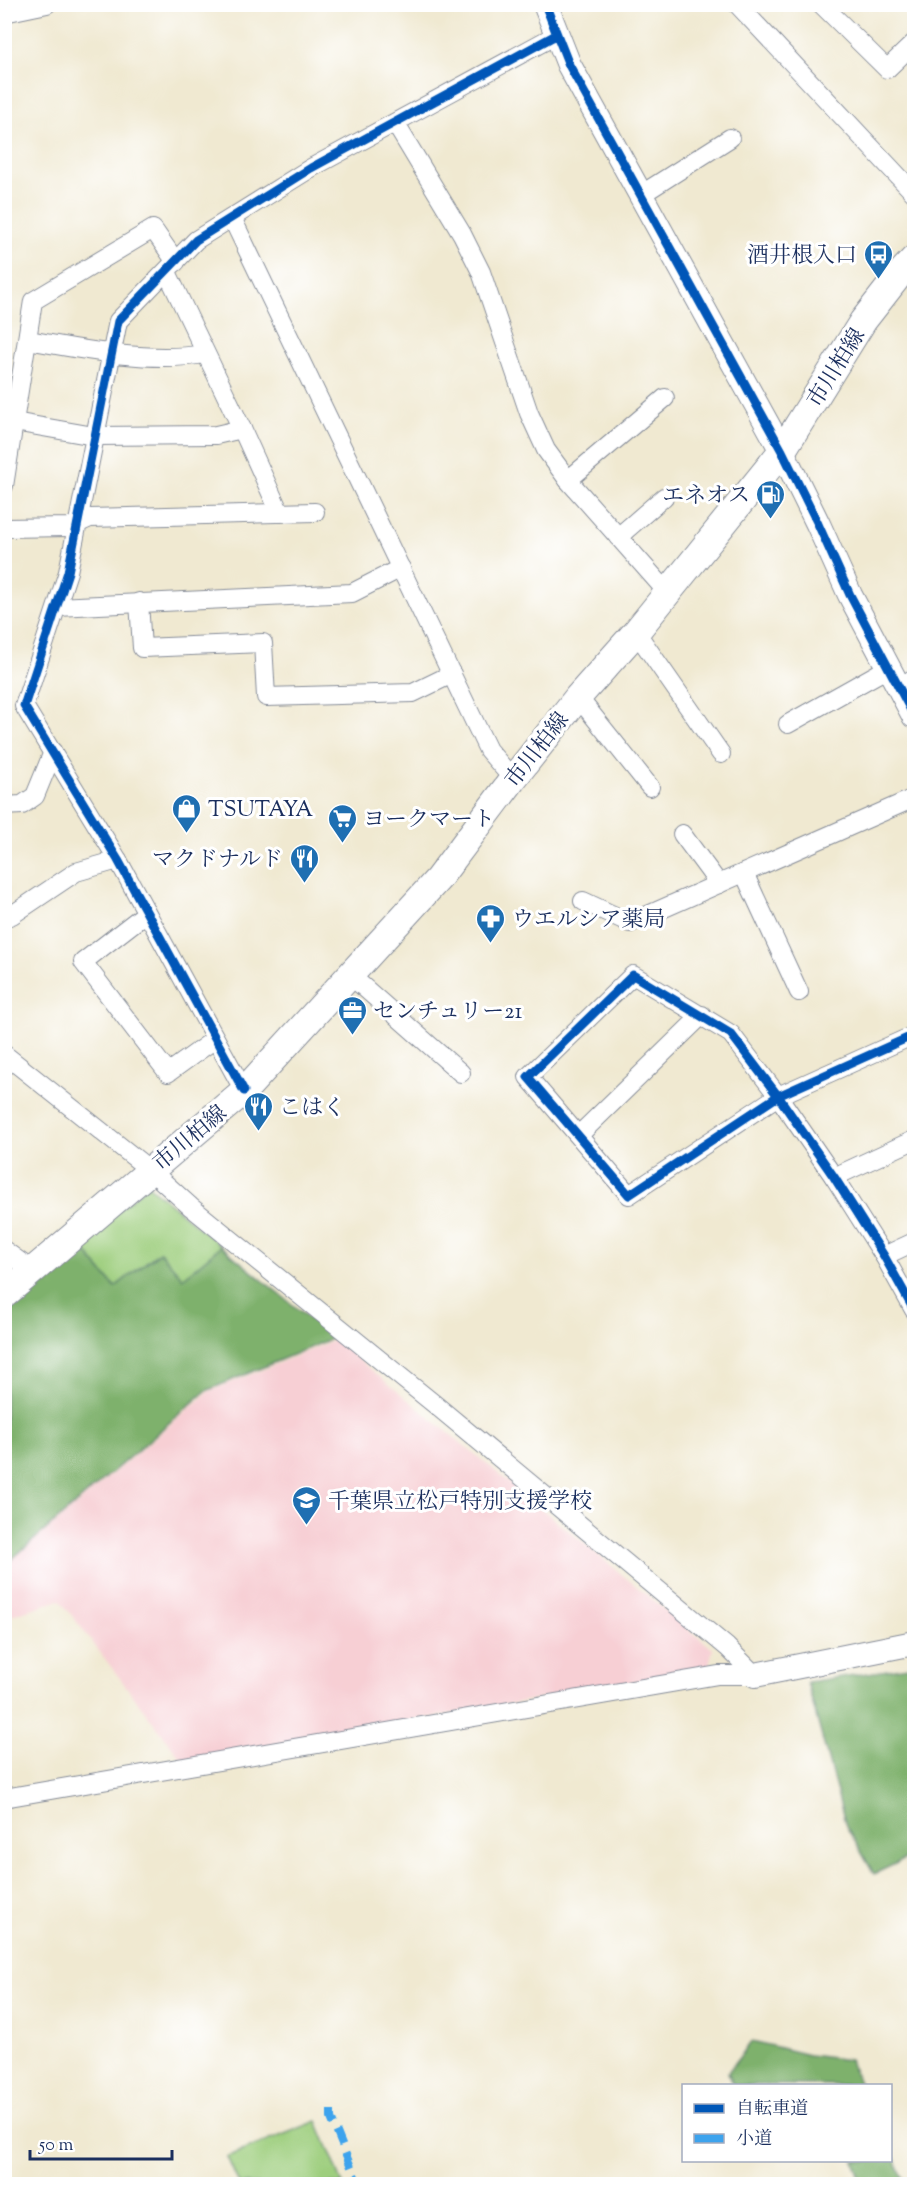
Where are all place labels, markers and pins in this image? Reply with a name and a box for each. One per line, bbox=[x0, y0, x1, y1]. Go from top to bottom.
bus stop icon: 酒井根入口 bbox=[862, 238, 894, 280]
place label: 酒井根入口 bbox=[747, 241, 857, 273]
fuel station icon: エネオス bbox=[755, 478, 787, 520]
place label: エネオス bbox=[662, 481, 750, 513]
shop icon: TSUTAYA bbox=[171, 792, 203, 834]
place label: TSUTAYA bbox=[208, 795, 313, 827]
supermarket icon: ヨークマート bbox=[326, 802, 358, 844]
place label: ヨークマート bbox=[363, 805, 495, 837]
restaurant icon: マクドナルド bbox=[288, 842, 320, 884]
place label: マクドナルド bbox=[152, 845, 283, 877]
pharmacy icon: ウエルシア薬局 bbox=[475, 902, 507, 944]
place label: ウエルシア薬局 bbox=[512, 905, 665, 937]
office icon: センチュリー21 bbox=[336, 994, 368, 1036]
place label: センチュリー21 bbox=[373, 997, 523, 1029]
restaurant icon: こはく bbox=[242, 1090, 274, 1132]
place label: こはく bbox=[279, 1093, 345, 1125]
school or university icon: 千葉県立松戸特別支援学校 bbox=[291, 1484, 323, 1526]
place label: 千葉県立松戸特別支援学校 bbox=[328, 1487, 592, 1519]

